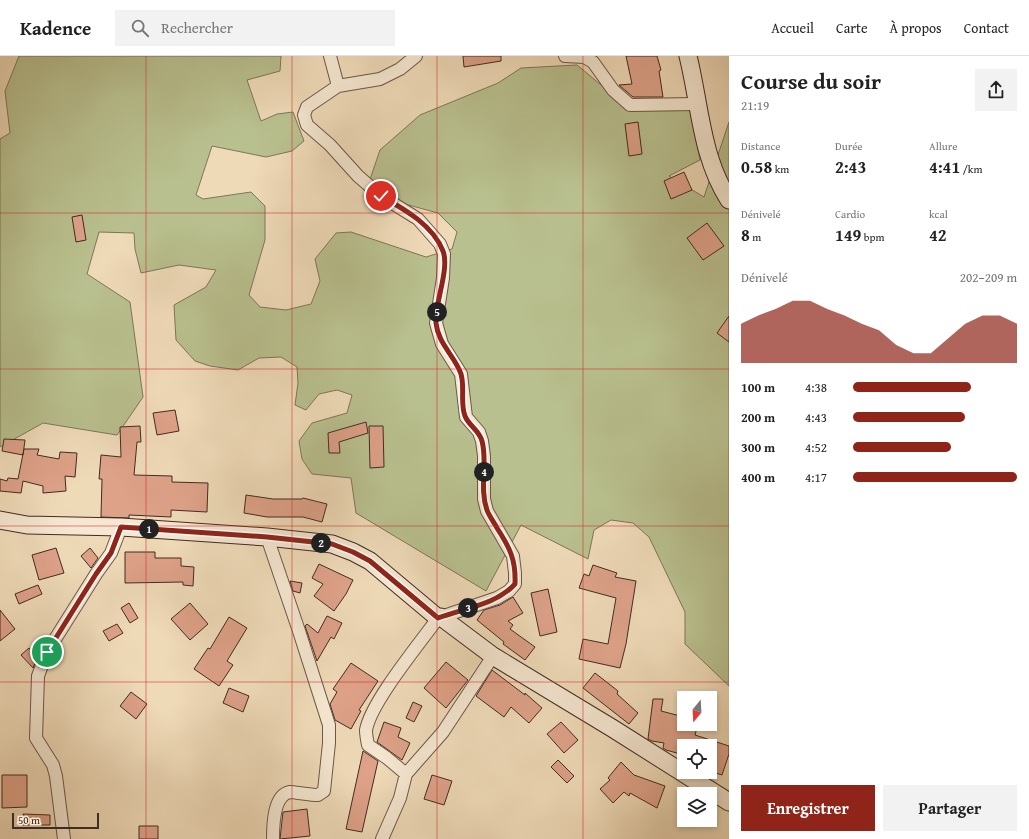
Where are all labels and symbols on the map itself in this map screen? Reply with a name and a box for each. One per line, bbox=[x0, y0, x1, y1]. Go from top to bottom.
pin bbox=[364, 179, 398, 213]
pin: 5 bbox=[427, 302, 447, 322]
pin: 4 bbox=[474, 462, 494, 482]
pin: 1 bbox=[139, 519, 159, 539]
pin: 2 bbox=[311, 533, 331, 553]
pin: 3 bbox=[458, 598, 478, 618]
pin bbox=[30, 635, 64, 669]
north arrow bbox=[677, 691, 717, 731]
scale bar bbox=[12, 811, 99, 830]

